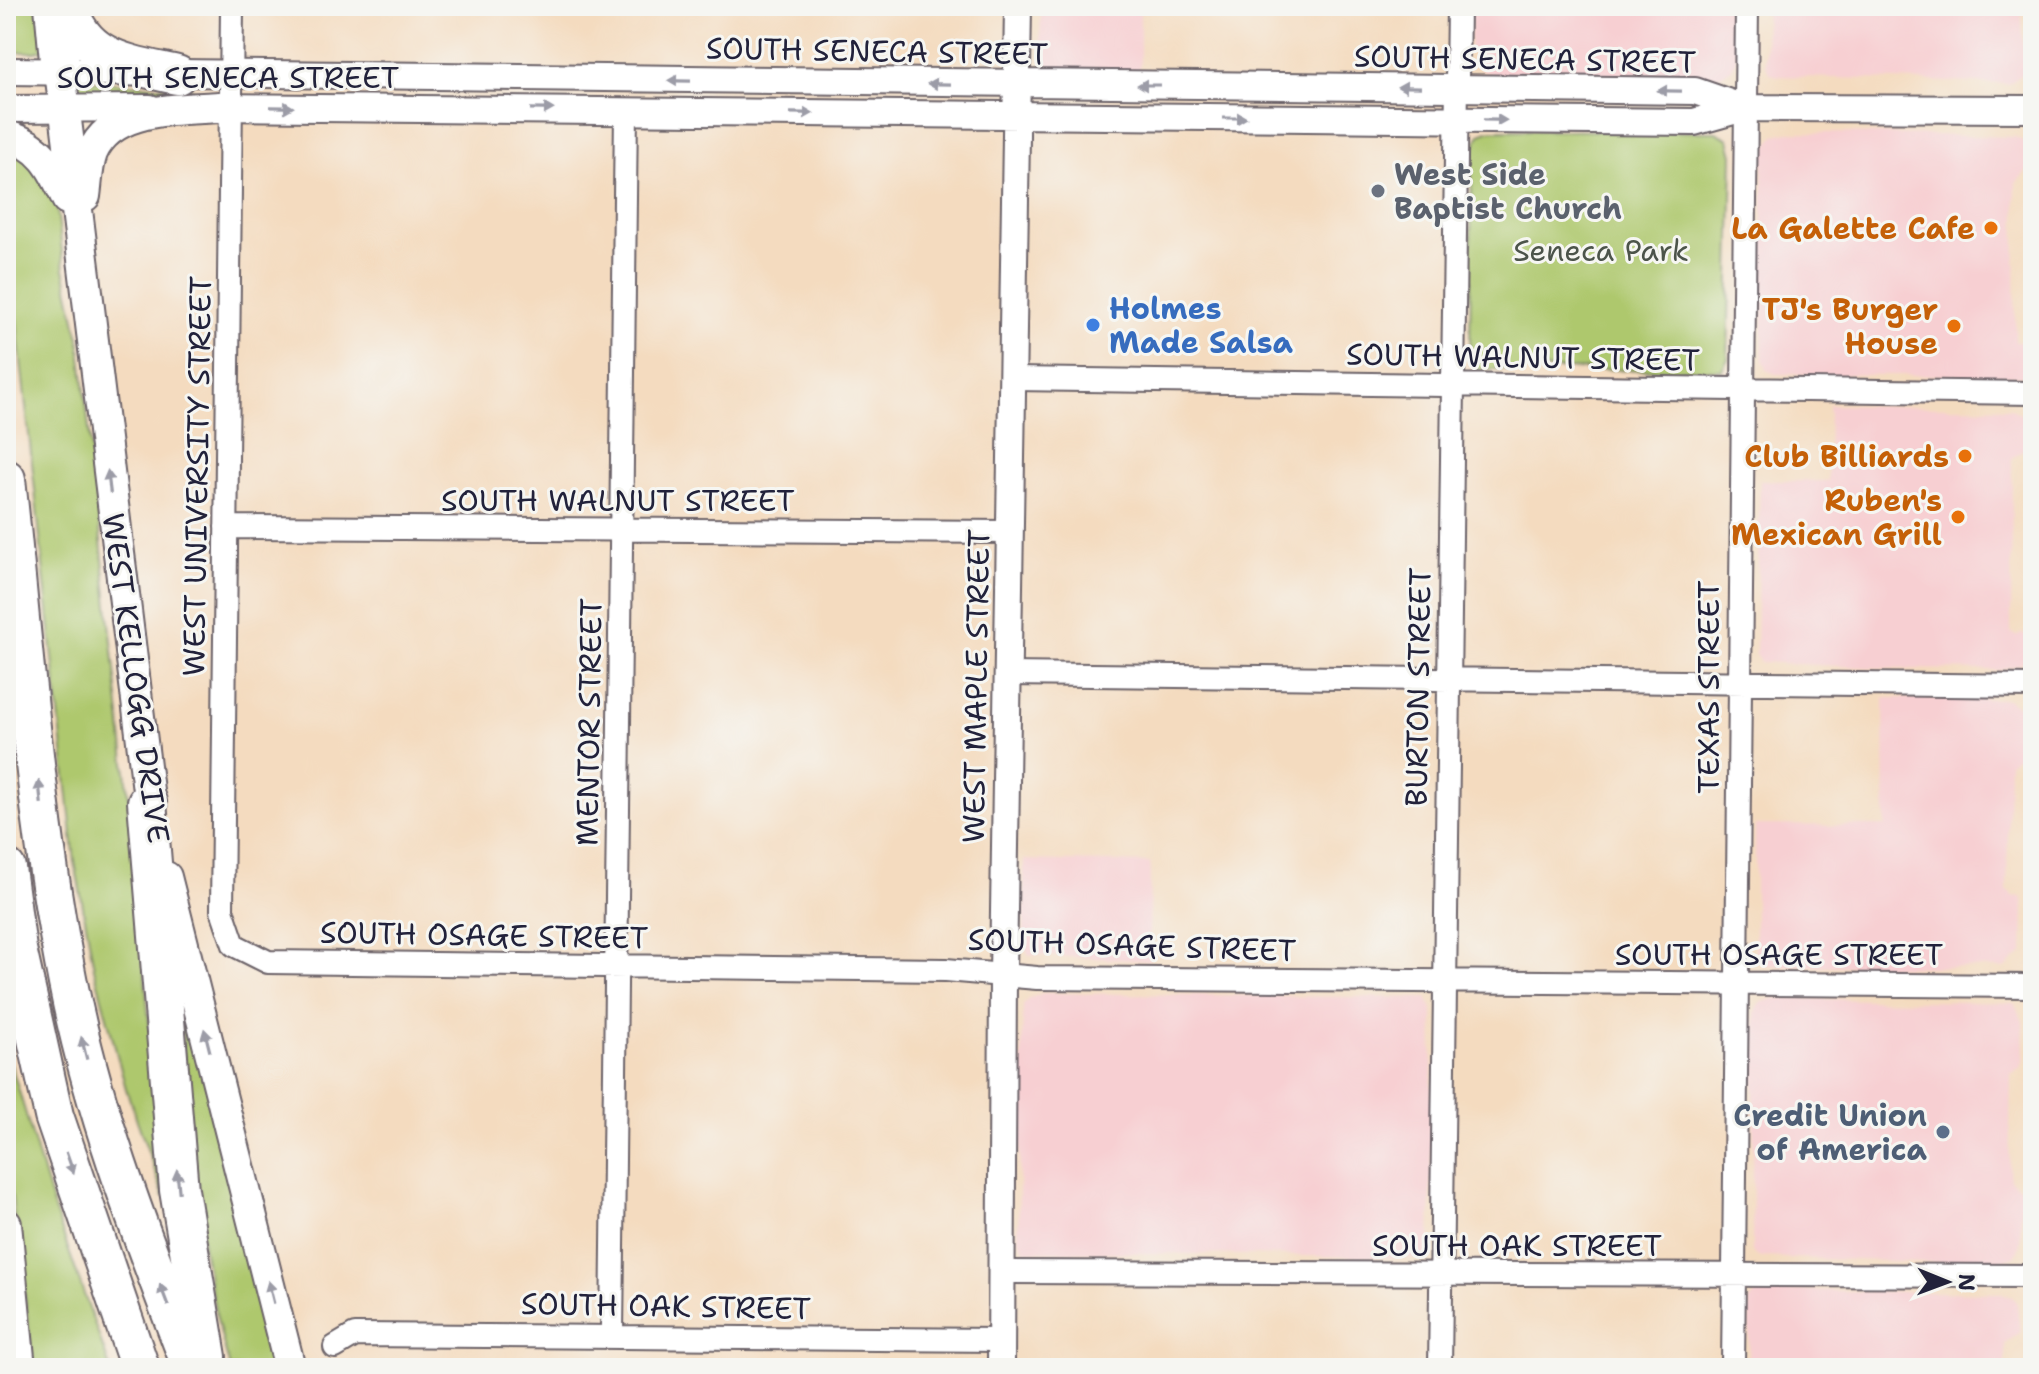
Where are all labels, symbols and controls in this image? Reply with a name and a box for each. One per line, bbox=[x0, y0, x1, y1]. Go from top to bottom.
street label: SOUTH SENECA STREET bbox=[706, 28, 1048, 74]
street label: SOUTH SENECA STREET bbox=[1354, 36, 1696, 82]
street label: SOUTH SENECA STREET bbox=[57, 57, 399, 98]
one-way arrow bbox=[666, 75, 691, 87]
one-way arrow bbox=[926, 78, 951, 90]
one-way arrow bbox=[1136, 79, 1161, 91]
one-way arrow bbox=[1396, 81, 1421, 93]
one-way arrow bbox=[1656, 84, 1681, 97]
one-way arrow bbox=[270, 101, 295, 113]
one-way arrow bbox=[530, 103, 555, 115]
one-way arrow bbox=[790, 106, 815, 119]
one-way arrow bbox=[1223, 112, 1248, 124]
one-way arrow bbox=[1483, 114, 1508, 126]
place label: West Side Baptist Church bbox=[1394, 154, 1622, 229]
marker: West Side Baptist Church bbox=[1369, 182, 1387, 200]
place label: La Galette Cafe bbox=[1731, 208, 1975, 249]
marker: La Galette Cafe bbox=[1982, 219, 2000, 237]
park label: Seneca Park bbox=[1513, 230, 1689, 271]
street label: WEST UNIVERSITY STREET bbox=[173, 275, 221, 677]
place label: Holmes Made Salsa bbox=[1109, 288, 1294, 363]
place label: TJ's Burger House bbox=[1762, 289, 1938, 364]
marker: Holmes Made Salsa bbox=[1084, 316, 1102, 334]
marker: TJ's Burger House bbox=[1945, 317, 1963, 335]
street label: SOUTH WALNUT STREET bbox=[1346, 333, 1700, 381]
place label: Club Billiards bbox=[1744, 436, 1949, 477]
marker: Club Billiards bbox=[1956, 447, 1974, 465]
one-way arrow bbox=[103, 469, 116, 494]
street label: SOUTH WALNUT STREET bbox=[441, 480, 795, 521]
place label: Ruben's Mexican Grill bbox=[1731, 480, 1942, 555]
marker: Ruben's Mexican Grill bbox=[1949, 508, 1967, 526]
street label: WEST KELLOGG DRIVE bbox=[93, 510, 179, 846]
street label: WEST MAPLE STREET bbox=[953, 529, 999, 843]
street label: BURTON STREET bbox=[1395, 567, 1441, 807]
street label: TEXAS STREET bbox=[1688, 580, 1729, 794]
street label: MENTOR STREET bbox=[566, 598, 612, 846]
one-way arrow bbox=[34, 779, 47, 804]
street label: SOUTH OSAGE STREET bbox=[320, 912, 648, 958]
street label: SOUTH OSAGE STREET bbox=[967, 919, 1297, 971]
street label: SOUTH OSAGE STREET bbox=[1615, 934, 1943, 975]
one-way arrow bbox=[200, 1028, 212, 1053]
one-way arrow bbox=[77, 1036, 89, 1061]
place label: Credit Union of America bbox=[1733, 1095, 1928, 1170]
marker: Credit Union of America bbox=[1934, 1123, 1952, 1141]
one-way arrow bbox=[64, 1151, 76, 1175]
one-way arrow bbox=[172, 1168, 185, 1193]
street label: SOUTH OAK STREET bbox=[1372, 1225, 1662, 1266]
north arrow bbox=[1907, 1242, 1987, 1322]
text: N bbox=[1952, 1273, 1981, 1291]
one-way arrow bbox=[264, 1280, 276, 1305]
one-way arrow bbox=[157, 1283, 170, 1307]
street label: SOUTH OAK STREET bbox=[521, 1283, 811, 1329]

